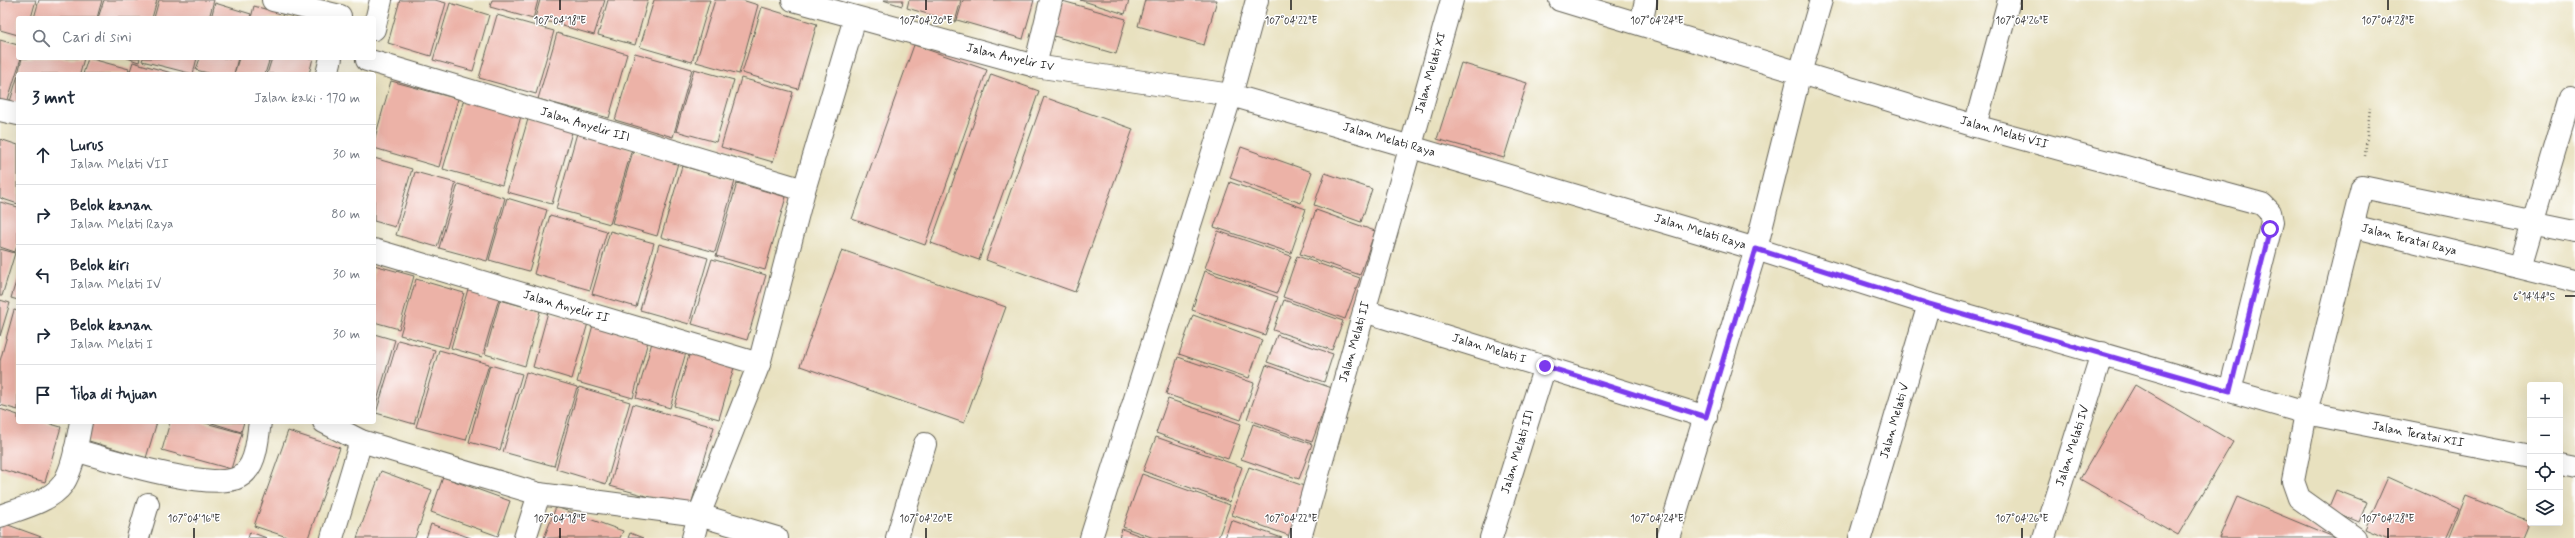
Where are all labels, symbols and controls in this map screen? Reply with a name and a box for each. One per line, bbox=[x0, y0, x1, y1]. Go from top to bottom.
text: 107°04'18"E bbox=[534, 14, 586, 28]
text: 107°04'20"E bbox=[899, 14, 953, 28]
text: 107°04'22"E bbox=[1265, 14, 1317, 28]
text: 107°04'24"E bbox=[1630, 14, 1684, 28]
text: 107°04'26"E bbox=[1996, 14, 2049, 28]
text: 107°04'28"E bbox=[2362, 14, 2415, 28]
search box bbox=[16, 16, 376, 60]
icon: search bbox=[30, 27, 52, 49]
text: Cari di sini bbox=[62, 28, 132, 48]
street label: Jalan Melati XI bbox=[1412, 30, 1450, 116]
street label: Jalan Anyelir IV bbox=[965, 40, 1056, 76]
text: 3 mnt bbox=[32, 87, 75, 109]
text: Jalan kaki · 170 m bbox=[254, 90, 360, 107]
street label: Jalan Anyelir III bbox=[538, 104, 632, 146]
street label: Jalan Melati VII bbox=[1958, 113, 2050, 153]
street label: Jalan Melati Raya bbox=[1341, 119, 1437, 161]
text: Lurus bbox=[70, 136, 103, 156]
icon: ahead bbox=[32, 144, 54, 166]
text: 30 m bbox=[333, 146, 360, 163]
text: Jalan Melati VII bbox=[70, 156, 169, 173]
text: Belok kanan bbox=[70, 196, 153, 216]
icon: right bbox=[32, 204, 54, 226]
text: 80 m bbox=[331, 206, 360, 223]
street label: Jalan Melati Raya bbox=[1652, 210, 1748, 254]
text: Jalan Melati Raya bbox=[70, 216, 173, 233]
route start bbox=[2261, 220, 2279, 238]
street label: Jalan Teratai Raya bbox=[2360, 220, 2459, 260]
text: Belok kiri bbox=[70, 256, 129, 276]
icon: left bbox=[32, 264, 54, 286]
text: 30 m bbox=[333, 266, 360, 283]
text: Jalan Melati IV bbox=[70, 276, 161, 293]
street label: Jalan Anyelir II bbox=[521, 287, 611, 327]
text: 6°14'44"S bbox=[2513, 290, 2556, 304]
street label: Jalan Melati II bbox=[1336, 300, 1374, 384]
text: Belok kanan bbox=[70, 316, 153, 336]
icon: right bbox=[32, 324, 54, 346]
text: 30 m bbox=[333, 326, 360, 343]
street label: Jalan Melati I bbox=[1450, 330, 1528, 368]
text: Jalan Melati I bbox=[70, 336, 153, 353]
route end bbox=[1536, 357, 1554, 375]
street label: Jalan Melati V bbox=[1877, 381, 1914, 461]
map controls bbox=[2527, 382, 2563, 526]
button: + bbox=[2527, 382, 2563, 418]
icon: arrive bbox=[32, 384, 54, 406]
text: Tiba di tujuan bbox=[70, 385, 157, 405]
street label: Jalan Melati IV bbox=[2052, 403, 2094, 489]
street label: Jalan Melati III bbox=[1498, 408, 1538, 496]
street label: Jalan Teratai XII bbox=[2371, 418, 2466, 452]
button: − bbox=[2527, 418, 2563, 454]
button: locate bbox=[2527, 454, 2563, 490]
button: layers bbox=[2527, 490, 2563, 526]
text: 107°04'16"E bbox=[168, 512, 220, 526]
text: 107°04'18"E bbox=[534, 512, 586, 526]
text: 107°04'20"E bbox=[899, 512, 953, 526]
text: 107°04'22"E bbox=[1265, 512, 1317, 526]
text: 107°04'24"E bbox=[1630, 512, 1684, 526]
text: 107°04'26"E bbox=[1996, 512, 2049, 526]
text: 107°04'28"E bbox=[2362, 512, 2415, 526]

